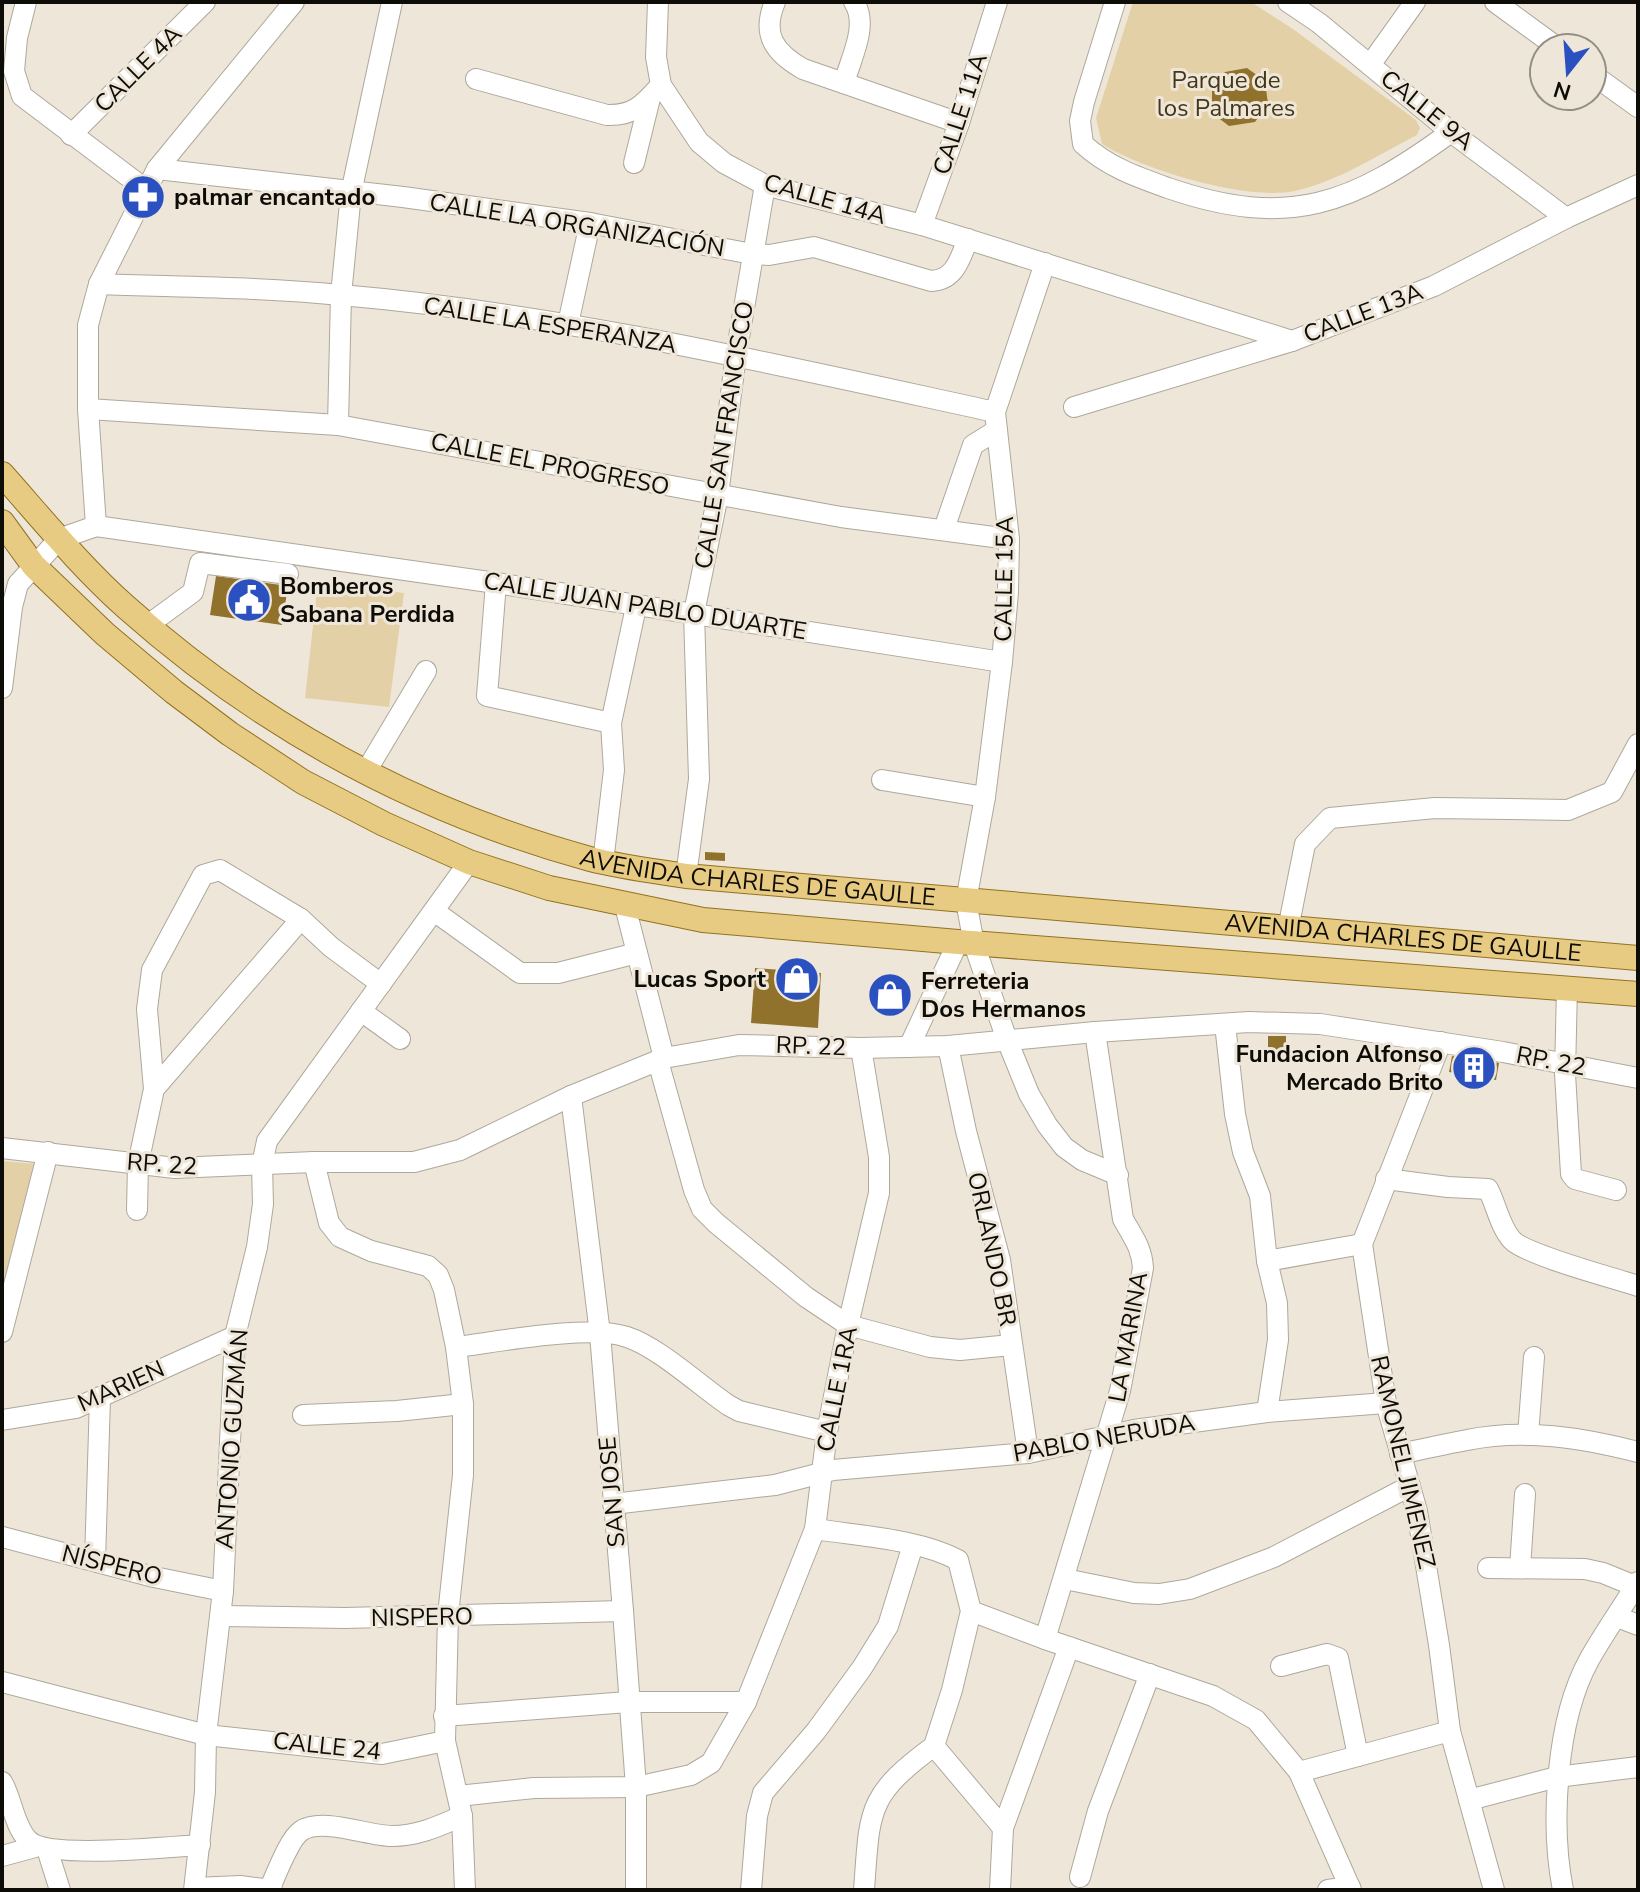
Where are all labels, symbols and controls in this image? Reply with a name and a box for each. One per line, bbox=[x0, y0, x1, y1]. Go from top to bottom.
street label: CALLE 4A bbox=[87, 18, 189, 120]
north arrow bbox=[1528, 32, 1608, 112]
street label: CALLE 11A bbox=[925, 49, 995, 179]
street label: CALLE 9A bbox=[1374, 63, 1481, 158]
park label: Parque de los Palmares bbox=[1157, 64, 1295, 124]
text: N bbox=[1550, 73, 1575, 107]
street label: CALLE 14A bbox=[760, 166, 890, 232]
pharmacy icon: palmar encantado bbox=[119, 173, 167, 221]
place label: palmar encantado bbox=[174, 181, 375, 213]
street label: CALLE LA ORGANIZACIÓN bbox=[427, 186, 727, 264]
street label: CALLE 13A bbox=[1299, 275, 1428, 350]
street label: CALLE LA ESPERANZA bbox=[421, 289, 679, 361]
street label: CALLE SAN FRANCISCO bbox=[687, 299, 761, 571]
street label: CALLE EL PROGRESO bbox=[428, 425, 672, 503]
street label: CALLE 15A bbox=[987, 515, 1021, 642]
street label: CALLE JUAN PABLO DUARTE bbox=[481, 565, 809, 647]
place label: Bomberos Sabana Perdida bbox=[280, 570, 455, 630]
public building icon: Bomberos Sabana Perdida bbox=[225, 576, 273, 624]
street label: AVENIDA CHARLES DE GAULLE bbox=[576, 841, 937, 913]
street label: AVENIDA CHARLES DE GAULLE bbox=[1223, 906, 1583, 969]
shop icon: Lucas Sport bbox=[773, 955, 821, 1003]
place label: Lucas Sport bbox=[634, 963, 767, 995]
place label: Ferreteria Dos Hermanos bbox=[921, 965, 1086, 1025]
shop icon: Ferreteria Dos Hermanos bbox=[866, 971, 914, 1019]
street label: RP. 22 bbox=[775, 1029, 847, 1063]
place label: Fundacion Alfonso Mercado Brito bbox=[1235, 1038, 1443, 1098]
street label: RP. 22 bbox=[1513, 1039, 1589, 1083]
building icon: Fundacion Alfonso Mercado Brito bbox=[1450, 1044, 1498, 1092]
street label: RP. 22 bbox=[126, 1146, 198, 1182]
street label: ORLANDO BR bbox=[960, 1169, 1024, 1329]
street label: LA MARINA bbox=[1101, 1269, 1155, 1405]
street label: CALLE 1RA bbox=[809, 1323, 865, 1454]
street label: ANTONIO GUZMÁN bbox=[208, 1328, 256, 1550]
street label: RAMONEL JIMENEZ bbox=[1363, 1352, 1443, 1572]
street label: MARIEN bbox=[72, 1353, 170, 1419]
street label: PABLO NERUDA bbox=[1011, 1406, 1198, 1470]
street label: SAN JOSE bbox=[591, 1435, 633, 1549]
street label: NÍSPERO bbox=[59, 1537, 165, 1593]
street label: NISPERO bbox=[371, 1600, 473, 1634]
street label: CALLE 24 bbox=[271, 1724, 383, 1768]

